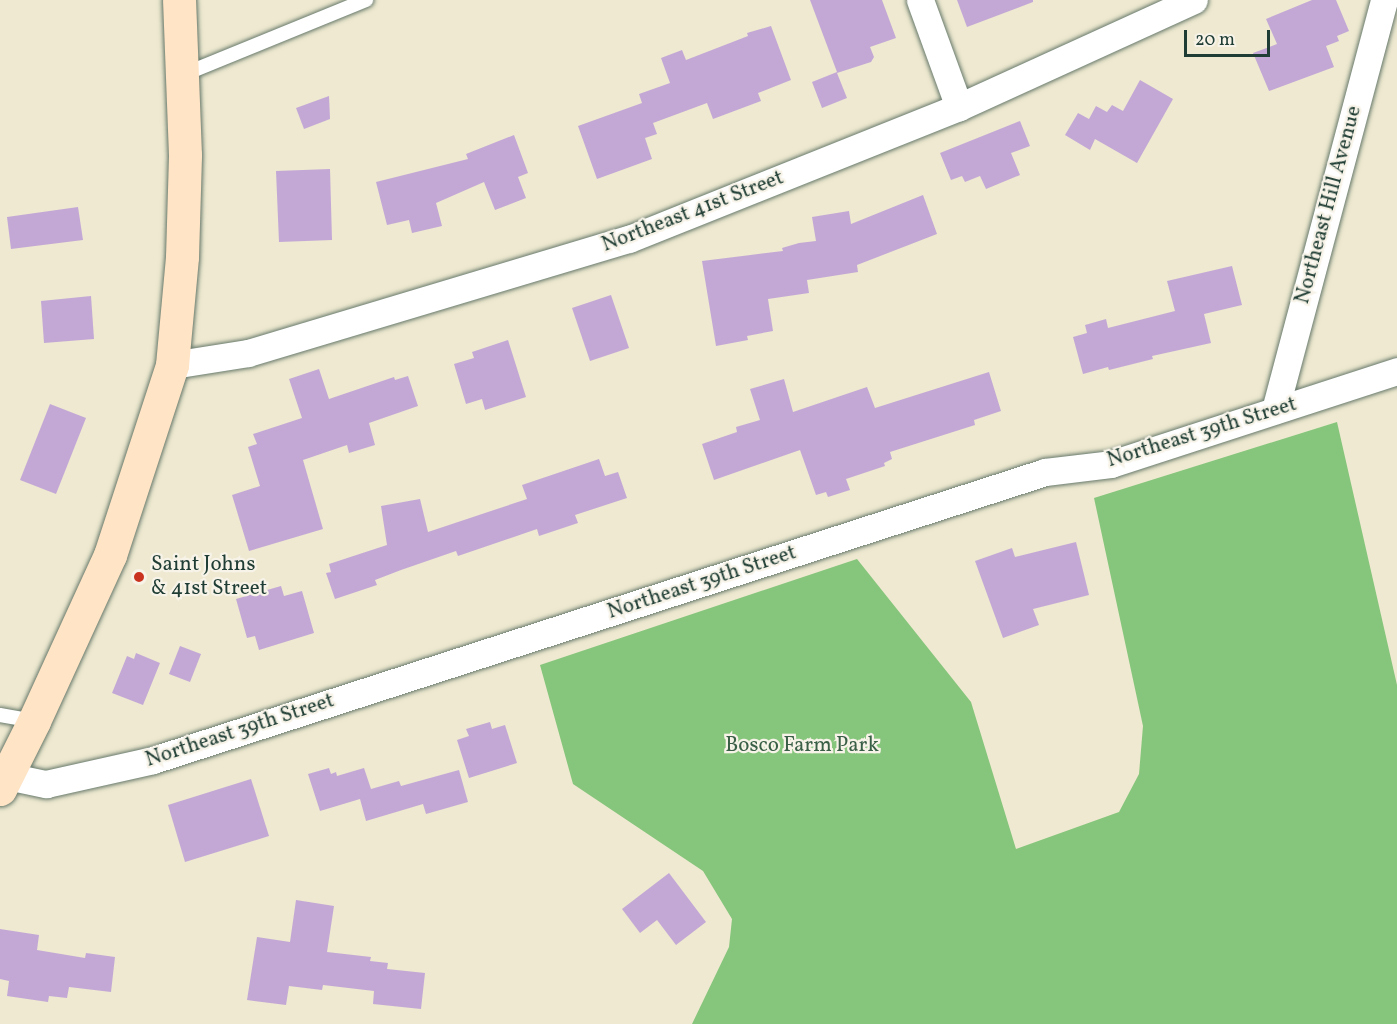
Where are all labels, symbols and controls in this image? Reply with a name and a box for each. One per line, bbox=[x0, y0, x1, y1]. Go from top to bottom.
scale bar bbox=[1187, 18, 1272, 56]
text: 20 m bbox=[1195, 28, 1235, 53]
street label: Northeast Hill Avenue bbox=[1290, 103, 1368, 307]
street label: Northeast 41st Street bbox=[599, 166, 787, 258]
street label: Northeast 39th Street bbox=[1104, 392, 1300, 474]
street label: Northeast 39th Street bbox=[605, 541, 799, 625]
place label: Saint Johns & 41st Street bbox=[151, 552, 267, 602]
marker: Saint Johns & 41st Street bbox=[132, 570, 146, 584]
street label: Northeast 39th Street bbox=[143, 689, 337, 773]
park label: Bosco Farm Park bbox=[725, 733, 879, 759]

